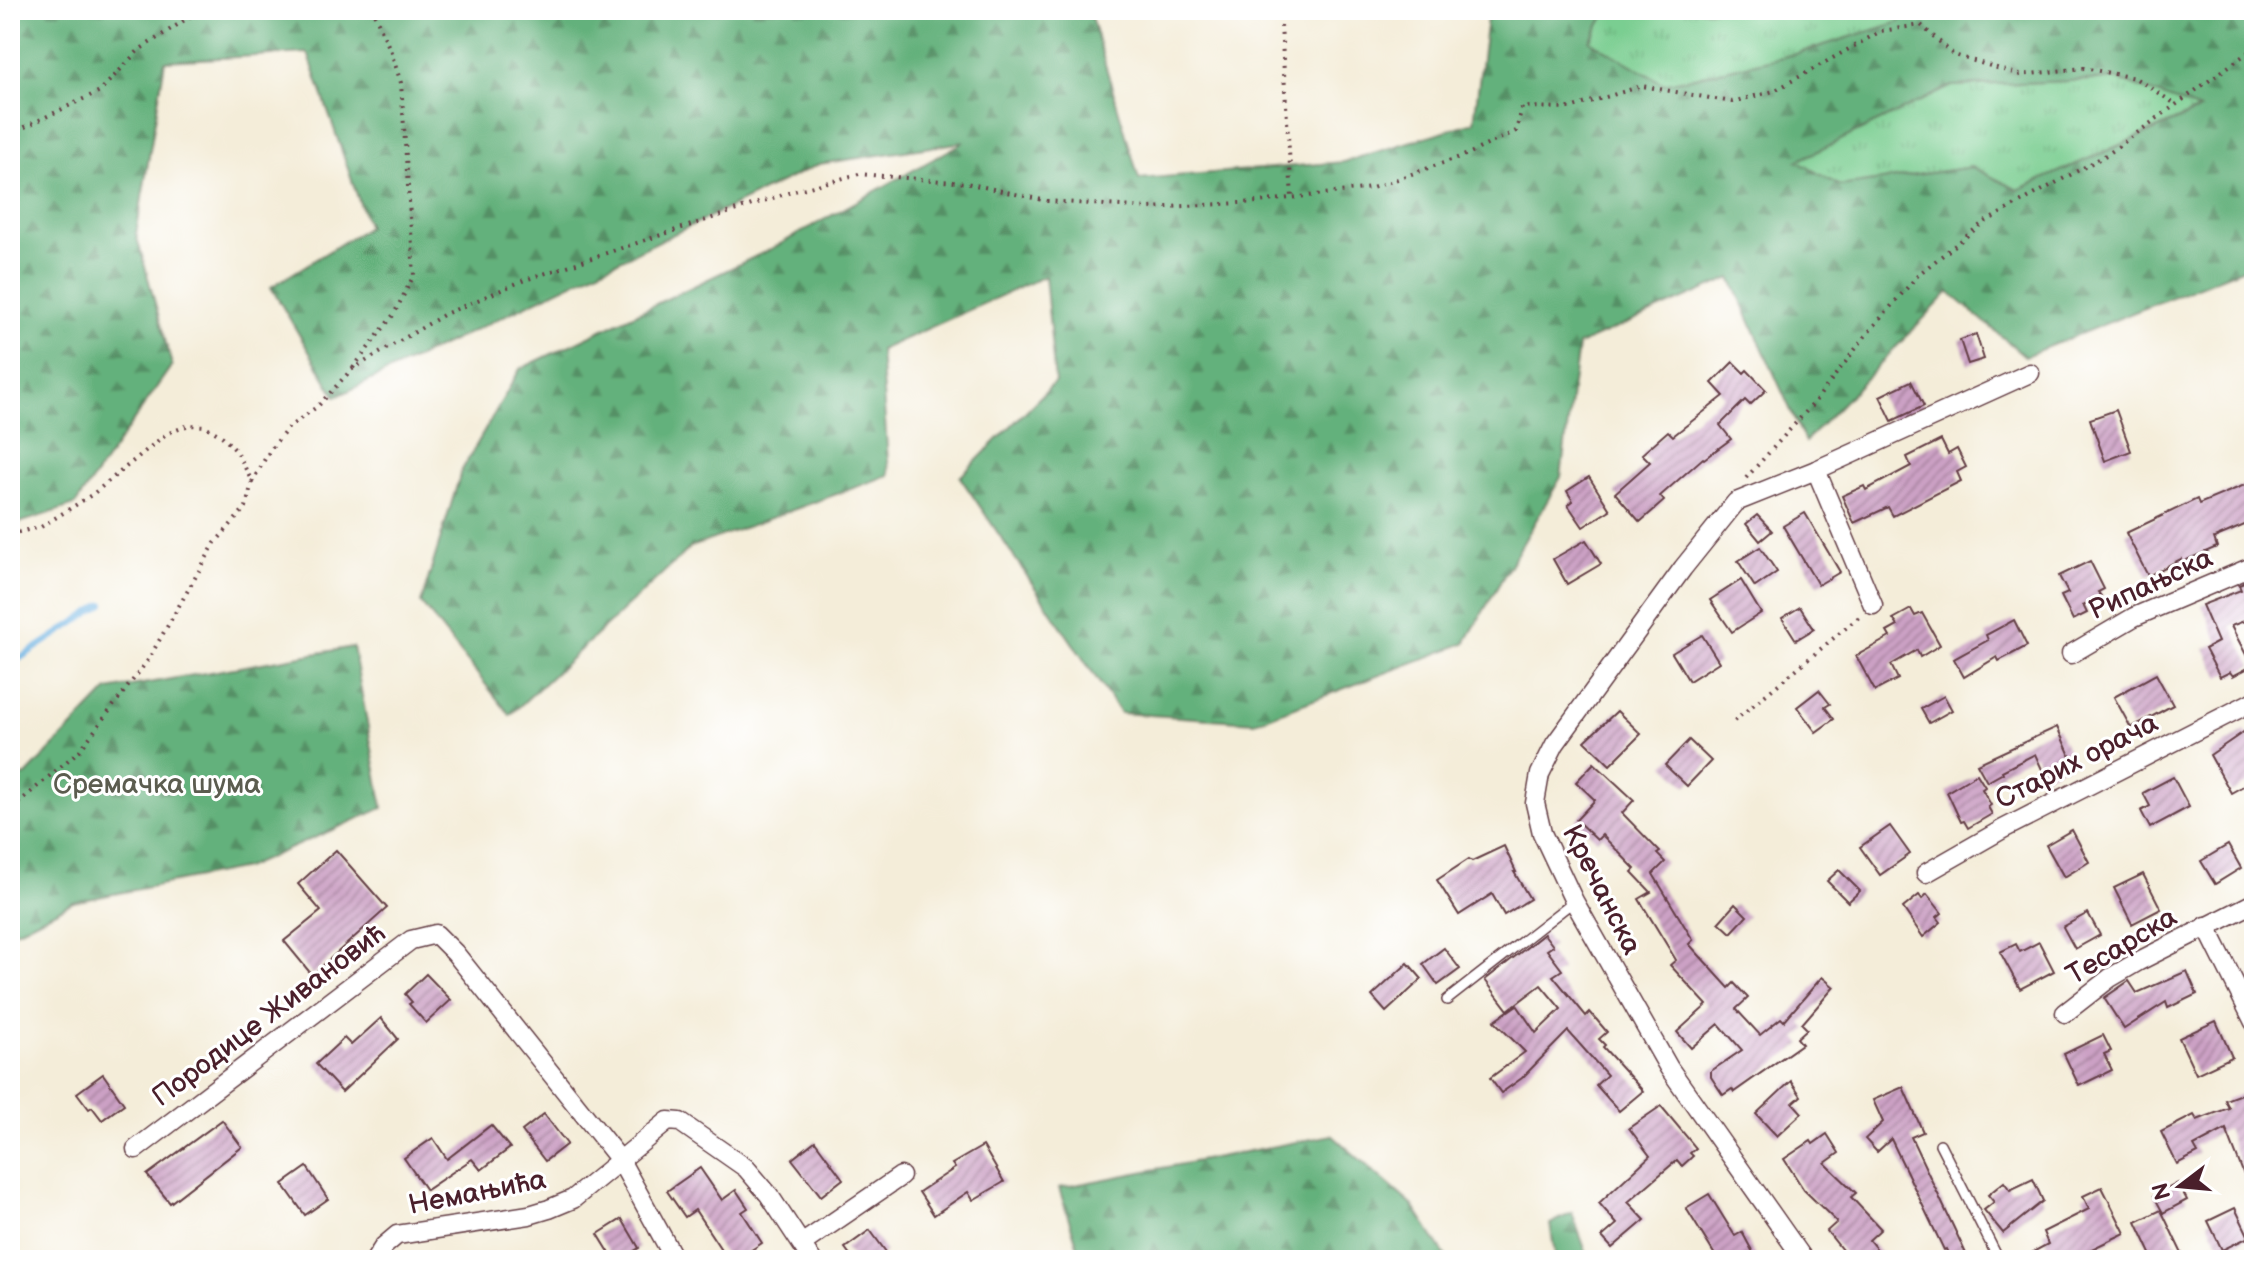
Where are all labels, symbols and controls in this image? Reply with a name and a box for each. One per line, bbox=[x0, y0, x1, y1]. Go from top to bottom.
street label: Рипањска bbox=[2083, 541, 2218, 627]
street label: Старих орача bbox=[1990, 706, 2164, 816]
park label: Сремачка шума bbox=[53, 768, 261, 801]
street label: Кречанска bbox=[1555, 819, 1649, 960]
street label: Тесарска bbox=[2061, 900, 2183, 992]
street label: Породице Живановић bbox=[146, 917, 392, 1114]
north arrow bbox=[2140, 1146, 2220, 1226]
street label: Немањића bbox=[406, 1163, 549, 1222]
text: N bbox=[2147, 1179, 2177, 1203]

